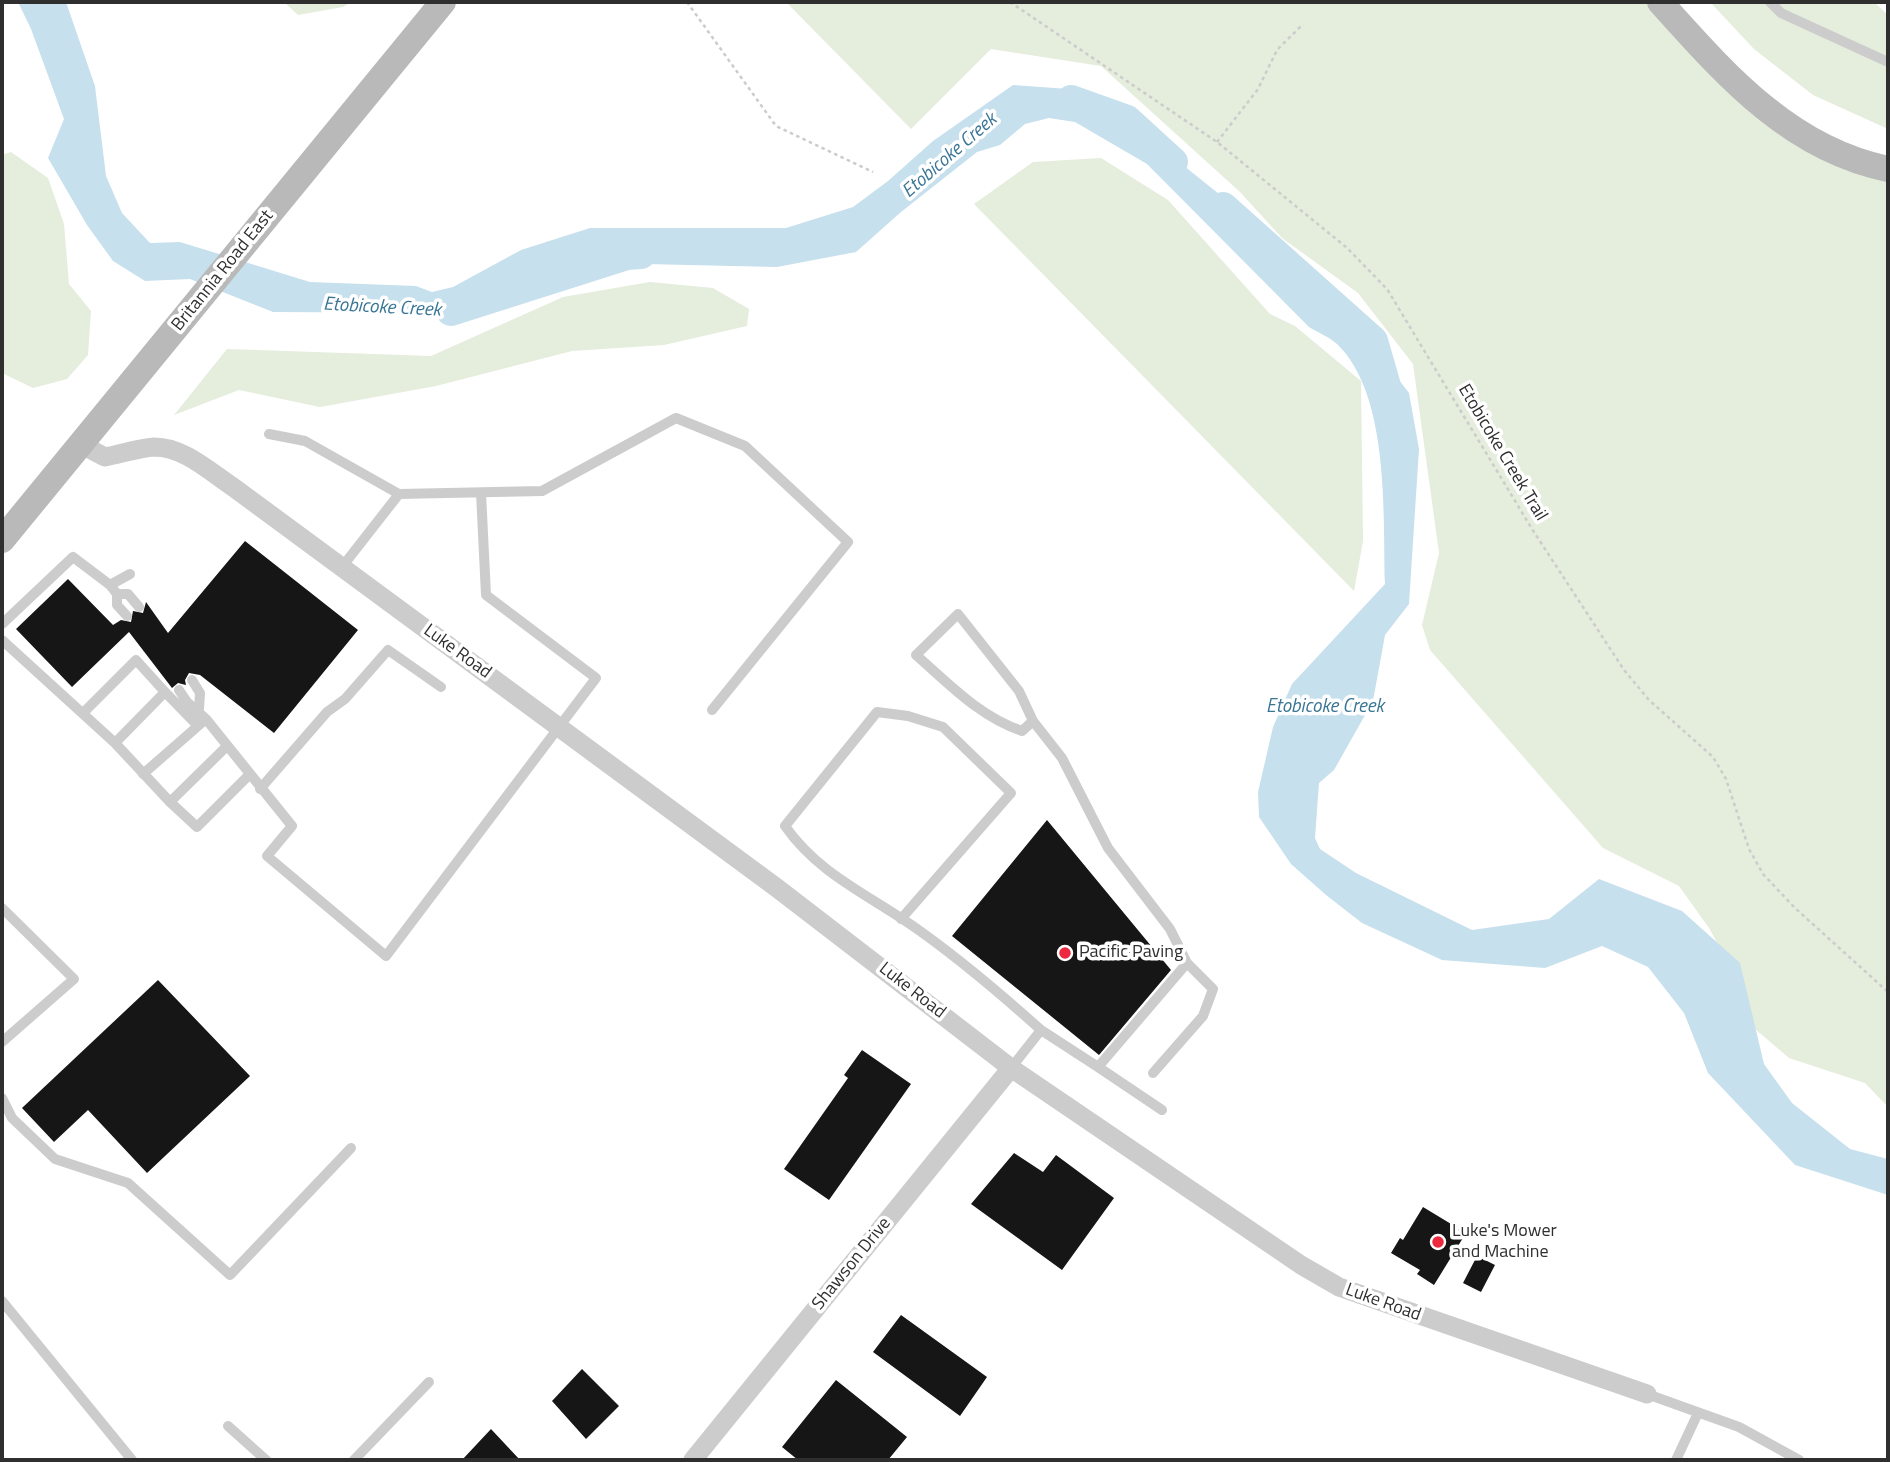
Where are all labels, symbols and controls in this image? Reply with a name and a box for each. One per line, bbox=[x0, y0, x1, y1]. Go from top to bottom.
water label: Etobicoke Creek bbox=[898, 109, 1002, 203]
street label: Britannia Road East bbox=[168, 206, 278, 336]
water label: Etobicoke Creek bbox=[323, 294, 441, 322]
street label: Etobicoke Creek Trail bbox=[1453, 381, 1551, 525]
street label: Luke Road bbox=[419, 620, 495, 684]
water label: Etobicoke Creek bbox=[1266, 696, 1384, 718]
place label: Pacific Paving bbox=[1079, 942, 1183, 964]
marker: Pacific Paving bbox=[1057, 945, 1073, 961]
street label: Luke Road bbox=[874, 958, 950, 1024]
street label: Shawson Drive bbox=[808, 1213, 896, 1315]
place label: Luke's Mower and Machine bbox=[1452, 1221, 1557, 1264]
marker: Luke's Mower and Machine bbox=[1430, 1234, 1446, 1250]
street label: Luke Road bbox=[1342, 1279, 1424, 1327]

